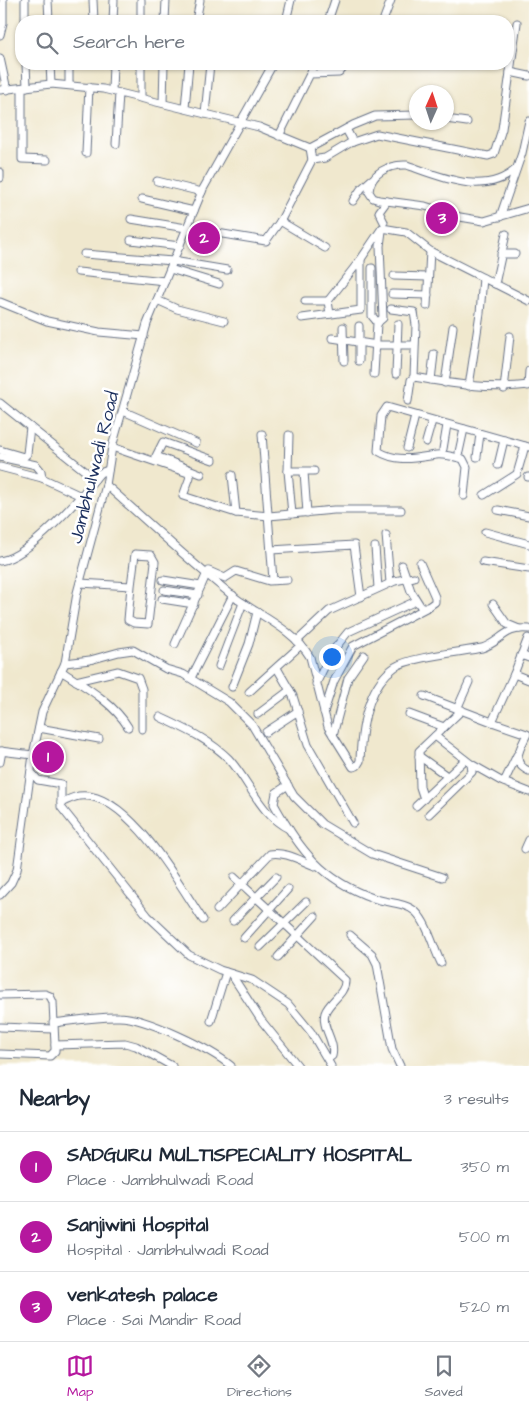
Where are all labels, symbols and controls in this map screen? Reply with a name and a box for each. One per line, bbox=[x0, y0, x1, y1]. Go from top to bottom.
search box bbox=[15, 15, 514, 70]
icon: search bbox=[33, 29, 61, 57]
text: Search here bbox=[73, 29, 185, 56]
north arrow bbox=[409, 85, 454, 130]
pin: 3 bbox=[426, 199, 458, 237]
pin: 2 bbox=[188, 219, 220, 257]
street label: Jambhulwadi Road bbox=[62, 388, 127, 546]
your location bbox=[319, 644, 345, 670]
pin: 1 bbox=[32, 738, 64, 776]
text: Nearby bbox=[20, 1084, 90, 1113]
text: 3 results bbox=[444, 1088, 509, 1110]
text: SADGURU MULTISPECIALITY HOSPITAL bbox=[67, 1142, 412, 1169]
text: 1 bbox=[35, 1156, 37, 1178]
text: 350 m bbox=[461, 1156, 509, 1178]
text: Place · Jambhulwadi Road bbox=[67, 1169, 253, 1191]
text: Sanjiwini Hospital bbox=[67, 1212, 208, 1239]
text: 2 bbox=[31, 1226, 41, 1248]
text: 500 m bbox=[459, 1226, 509, 1248]
text: Hospital · Jambhulwadi Road bbox=[67, 1239, 269, 1261]
text: venkatesh palace bbox=[67, 1282, 218, 1309]
text: 3 bbox=[32, 1296, 40, 1318]
text: 520 m bbox=[460, 1296, 509, 1318]
text: Place · Sai Mandir Road bbox=[67, 1309, 241, 1331]
tab: Map bbox=[66, 1352, 94, 1402]
tab: Directions bbox=[227, 1352, 292, 1402]
tab: Saved bbox=[425, 1352, 463, 1402]

